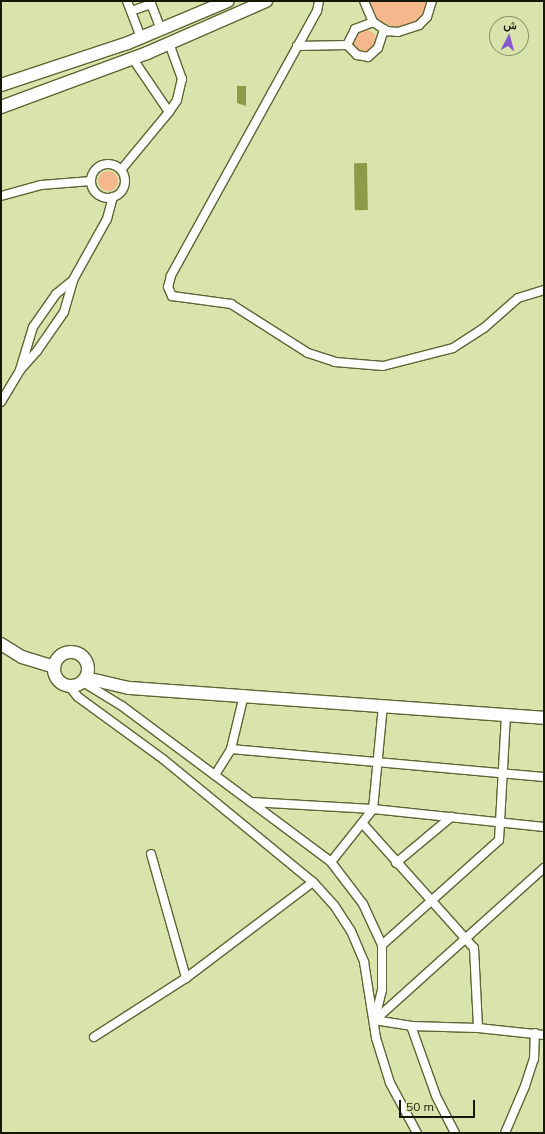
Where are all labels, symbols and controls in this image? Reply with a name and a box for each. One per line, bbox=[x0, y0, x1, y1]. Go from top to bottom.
north arrow bbox=[489, 16, 529, 56]
text: ش bbox=[503, 17, 517, 33]
scale bar bbox=[401, 1092, 477, 1118]
text: 50 m bbox=[406, 1099, 434, 1114]

